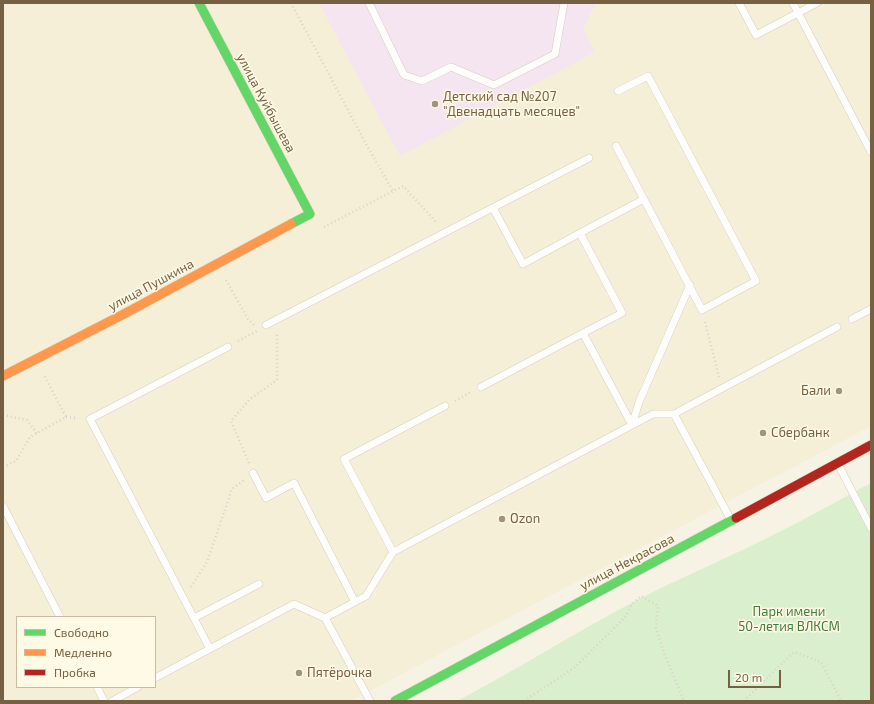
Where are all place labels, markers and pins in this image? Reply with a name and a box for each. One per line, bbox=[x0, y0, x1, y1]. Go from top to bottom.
place label: Детский сад №207 "Двенадцать месяцев" bbox=[443, 89, 580, 120]
marker: Детский сад №207 "Двенадцать месяцев" bbox=[430, 99, 440, 109]
place label: Бали bbox=[801, 383, 831, 399]
marker: Бали bbox=[834, 386, 844, 396]
place label: Сбербанк bbox=[771, 425, 830, 441]
marker: Сбербанк bbox=[758, 428, 768, 438]
place label: Ozon bbox=[510, 511, 540, 527]
marker: Ozon bbox=[497, 514, 507, 524]
place label: Пятёрочка bbox=[307, 665, 372, 681]
marker: Пятёрочка bbox=[294, 668, 304, 678]

